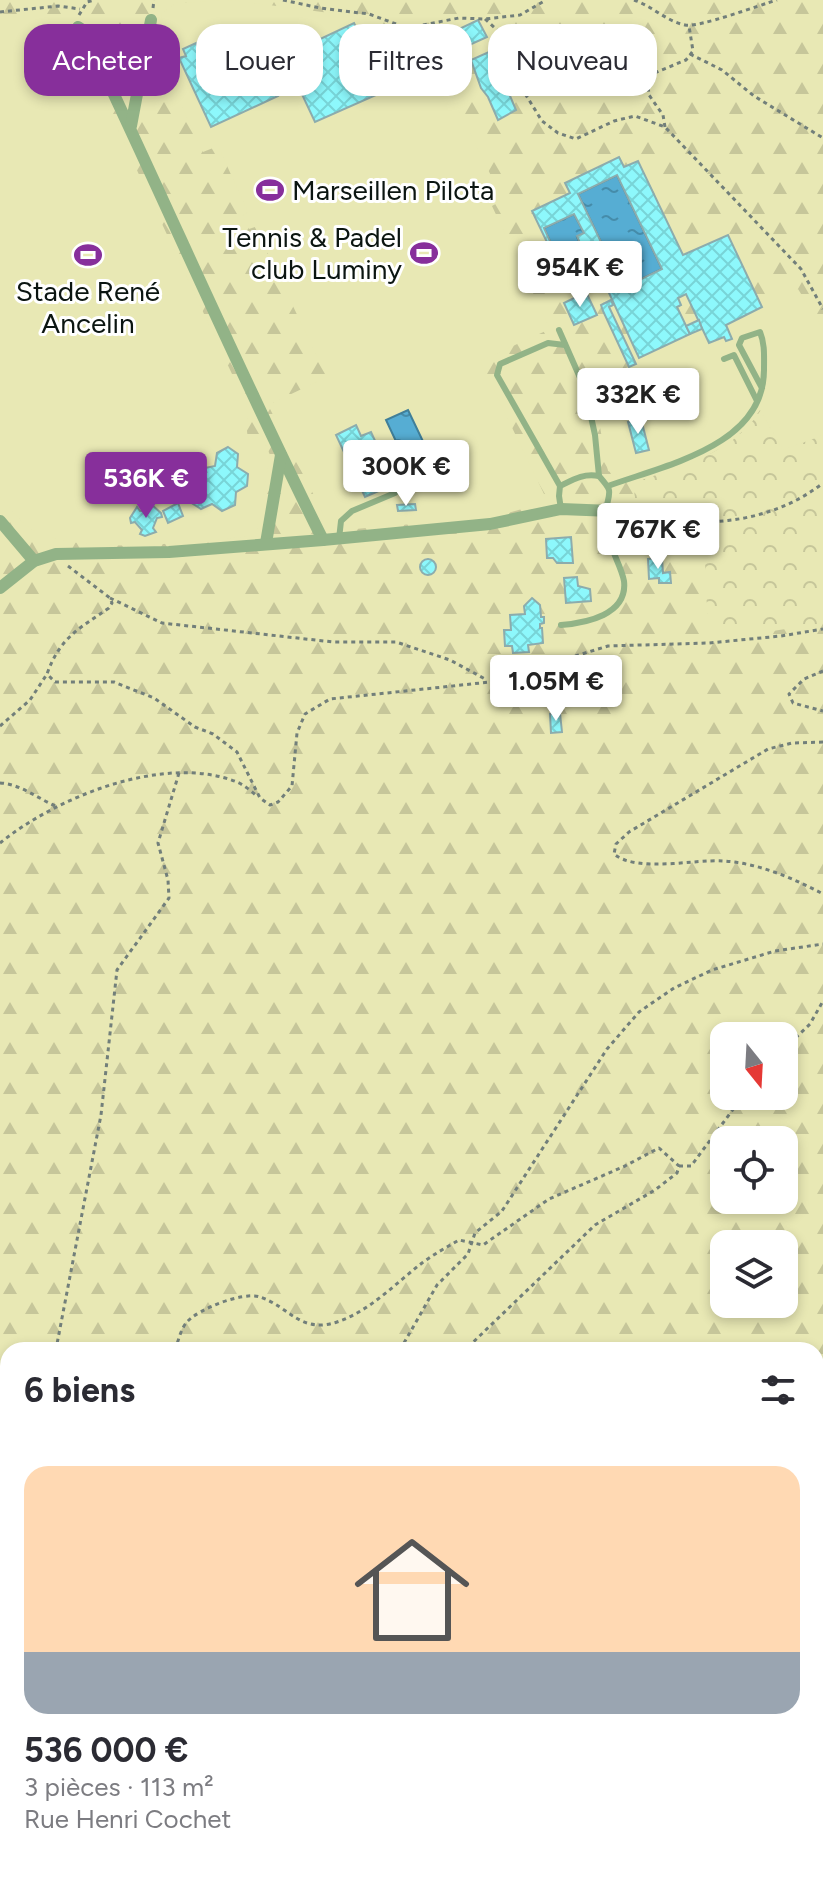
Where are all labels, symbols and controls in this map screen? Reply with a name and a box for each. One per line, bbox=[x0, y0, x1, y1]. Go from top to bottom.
chip: Acheter bbox=[24, 24, 180, 96]
chip: Louer bbox=[196, 24, 323, 96]
chip: Filtres bbox=[339, 24, 472, 96]
chip: Nouveau bbox=[488, 24, 657, 96]
place label: Marseillen Pilota bbox=[292, 173, 494, 207]
sports icon: Marseillen Pilota bbox=[255, 175, 285, 205]
place label: Tennis & Padel club Luminy bbox=[222, 220, 402, 286]
sports icon: Tennis & Padel club Luminy bbox=[409, 238, 439, 268]
sports icon: Stade René Ancelin bbox=[73, 240, 103, 270]
pin: 954K € bbox=[515, 241, 645, 309]
text: 954K € bbox=[536, 251, 624, 283]
place label: Stade René Ancelin bbox=[16, 274, 160, 340]
pin: 332K € bbox=[573, 368, 703, 436]
text: 332K € bbox=[595, 378, 681, 410]
pin: 300K € bbox=[341, 440, 471, 508]
text: 300K € bbox=[361, 450, 451, 482]
pin: 536K € bbox=[81, 452, 211, 520]
text: 536K € bbox=[103, 462, 189, 494]
pin: 767K € bbox=[593, 503, 723, 571]
text: 767K € bbox=[615, 513, 701, 545]
pin: 1.05M € bbox=[482, 655, 630, 723]
text: 1.05M € bbox=[508, 665, 604, 697]
north arrow bbox=[710, 1022, 798, 1110]
map controls bbox=[710, 1022, 798, 1318]
button: locate bbox=[710, 1126, 798, 1214]
button: layers bbox=[710, 1230, 798, 1318]
icon: filters bbox=[756, 1368, 800, 1412]
text: 6 biens bbox=[24, 1370, 135, 1411]
icon: home bbox=[340, 1518, 484, 1662]
text: 536 000 € bbox=[24, 1730, 188, 1771]
text: 3 pièces · 113 m² bbox=[24, 1771, 214, 1803]
text: Rue Henri Cochet bbox=[24, 1803, 231, 1835]

